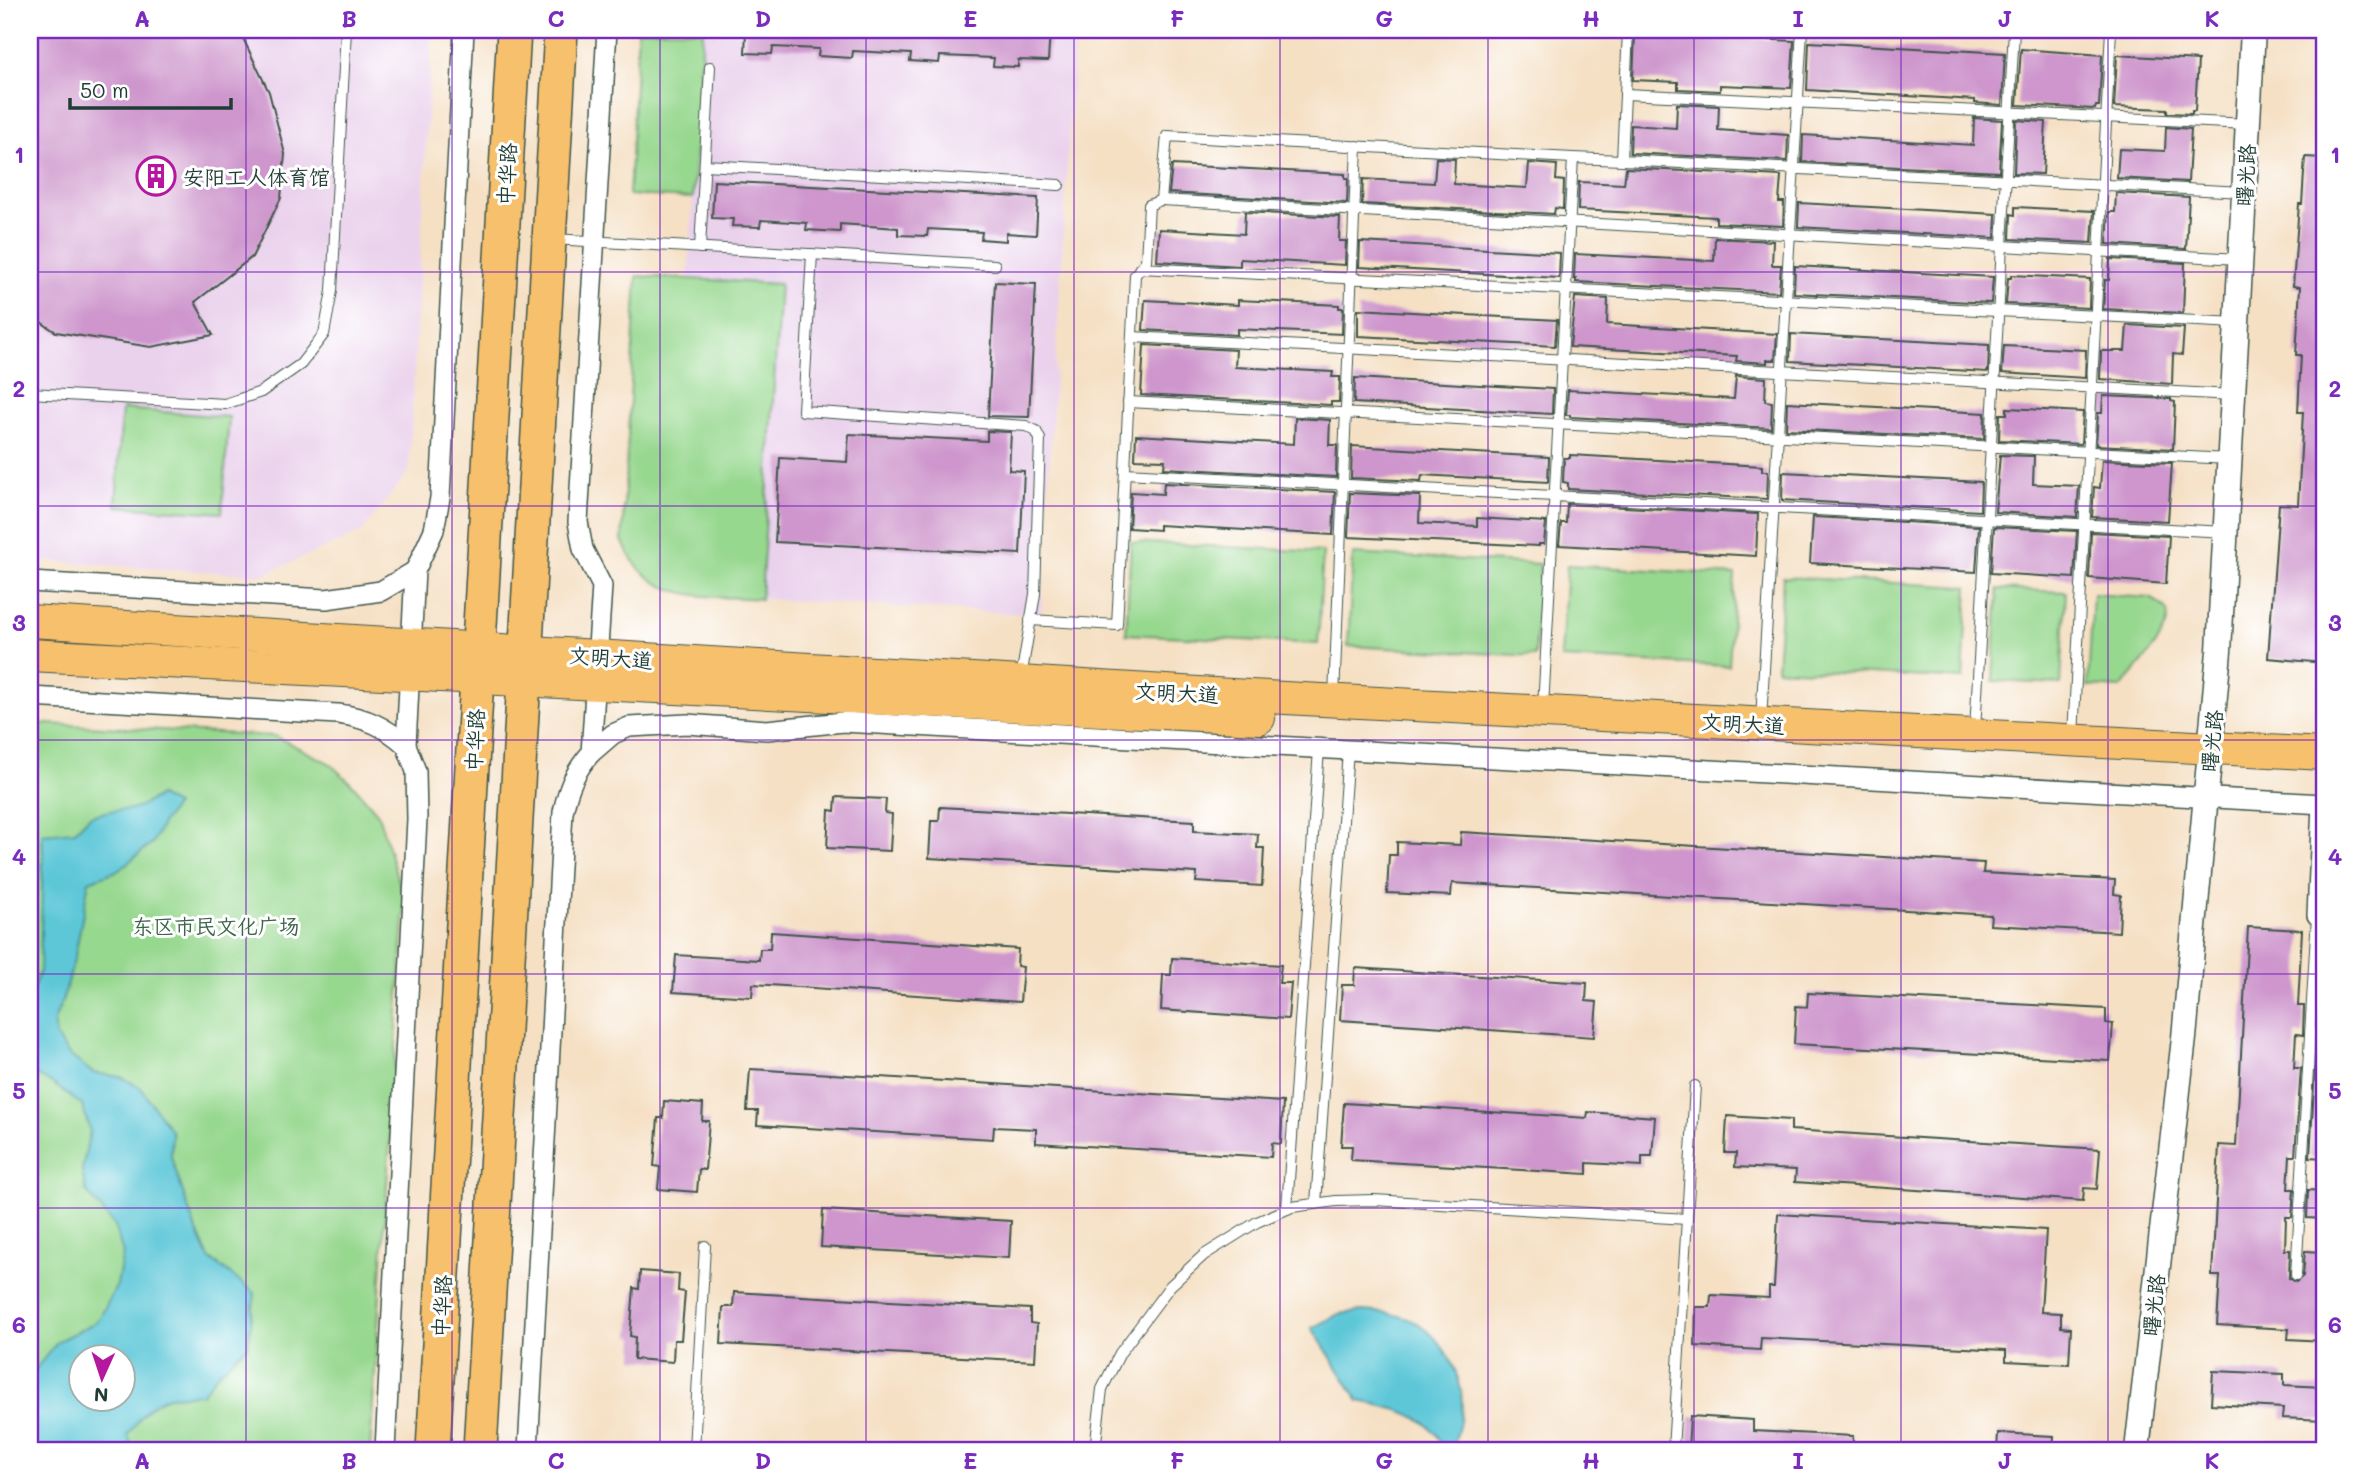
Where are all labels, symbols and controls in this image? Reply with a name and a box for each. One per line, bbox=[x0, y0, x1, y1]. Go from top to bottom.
text: A bbox=[134, 3, 150, 33]
text: B bbox=[341, 3, 357, 33]
text: C bbox=[547, 3, 565, 33]
text: D bbox=[755, 3, 771, 33]
text: E bbox=[963, 3, 977, 33]
text: F bbox=[1170, 3, 1184, 33]
text: G bbox=[1375, 3, 1393, 33]
text: H bbox=[1582, 3, 1600, 33]
text: I bbox=[1792, 3, 1804, 33]
text: J bbox=[1997, 3, 2013, 33]
text: K bbox=[2204, 3, 2220, 33]
scale bar bbox=[70, 66, 231, 110]
text: 50 m bbox=[80, 76, 129, 103]
text: 1 bbox=[14, 139, 24, 169]
text: 1 bbox=[2330, 139, 2340, 169]
street label: 中华路 bbox=[491, 142, 521, 206]
street label: 曙光路 bbox=[2230, 143, 2260, 207]
building icon: 安阳工人体育馆 bbox=[135, 155, 177, 197]
place label: 安阳工人体育馆 bbox=[183, 163, 330, 190]
text: 2 bbox=[13, 373, 25, 403]
text: 2 bbox=[2329, 373, 2341, 403]
text: 3 bbox=[12, 607, 26, 637]
text: 3 bbox=[2328, 607, 2342, 637]
street label: 文明大道 bbox=[568, 641, 654, 673]
street label: 文明大道 bbox=[1134, 676, 1220, 708]
street label: 文明大道 bbox=[1700, 707, 1786, 739]
street label: 中华路 bbox=[459, 708, 489, 772]
street label: 曙光路 bbox=[2195, 708, 2227, 774]
text: 4 bbox=[12, 841, 26, 871]
text: 4 bbox=[2328, 841, 2342, 871]
park label: 东区市民文化广场 bbox=[132, 912, 300, 939]
text: 5 bbox=[12, 1075, 26, 1105]
text: 5 bbox=[2328, 1075, 2342, 1105]
street label: 曙光路 bbox=[2136, 1272, 2170, 1338]
street label: 中华路 bbox=[426, 1274, 456, 1338]
text: 6 bbox=[12, 1309, 26, 1339]
text: 6 bbox=[2328, 1309, 2342, 1339]
north arrow bbox=[66, 1344, 136, 1414]
text: N bbox=[93, 1383, 109, 1408]
text: A bbox=[134, 1445, 150, 1475]
text: B bbox=[341, 1445, 357, 1475]
text: C bbox=[547, 1445, 565, 1475]
text: D bbox=[755, 1445, 771, 1475]
text: E bbox=[963, 1445, 977, 1475]
text: F bbox=[1170, 1445, 1184, 1475]
text: G bbox=[1375, 1445, 1393, 1475]
text: H bbox=[1582, 1445, 1600, 1475]
text: I bbox=[1792, 1445, 1804, 1475]
text: J bbox=[1997, 1445, 2013, 1475]
text: K bbox=[2204, 1445, 2220, 1475]

